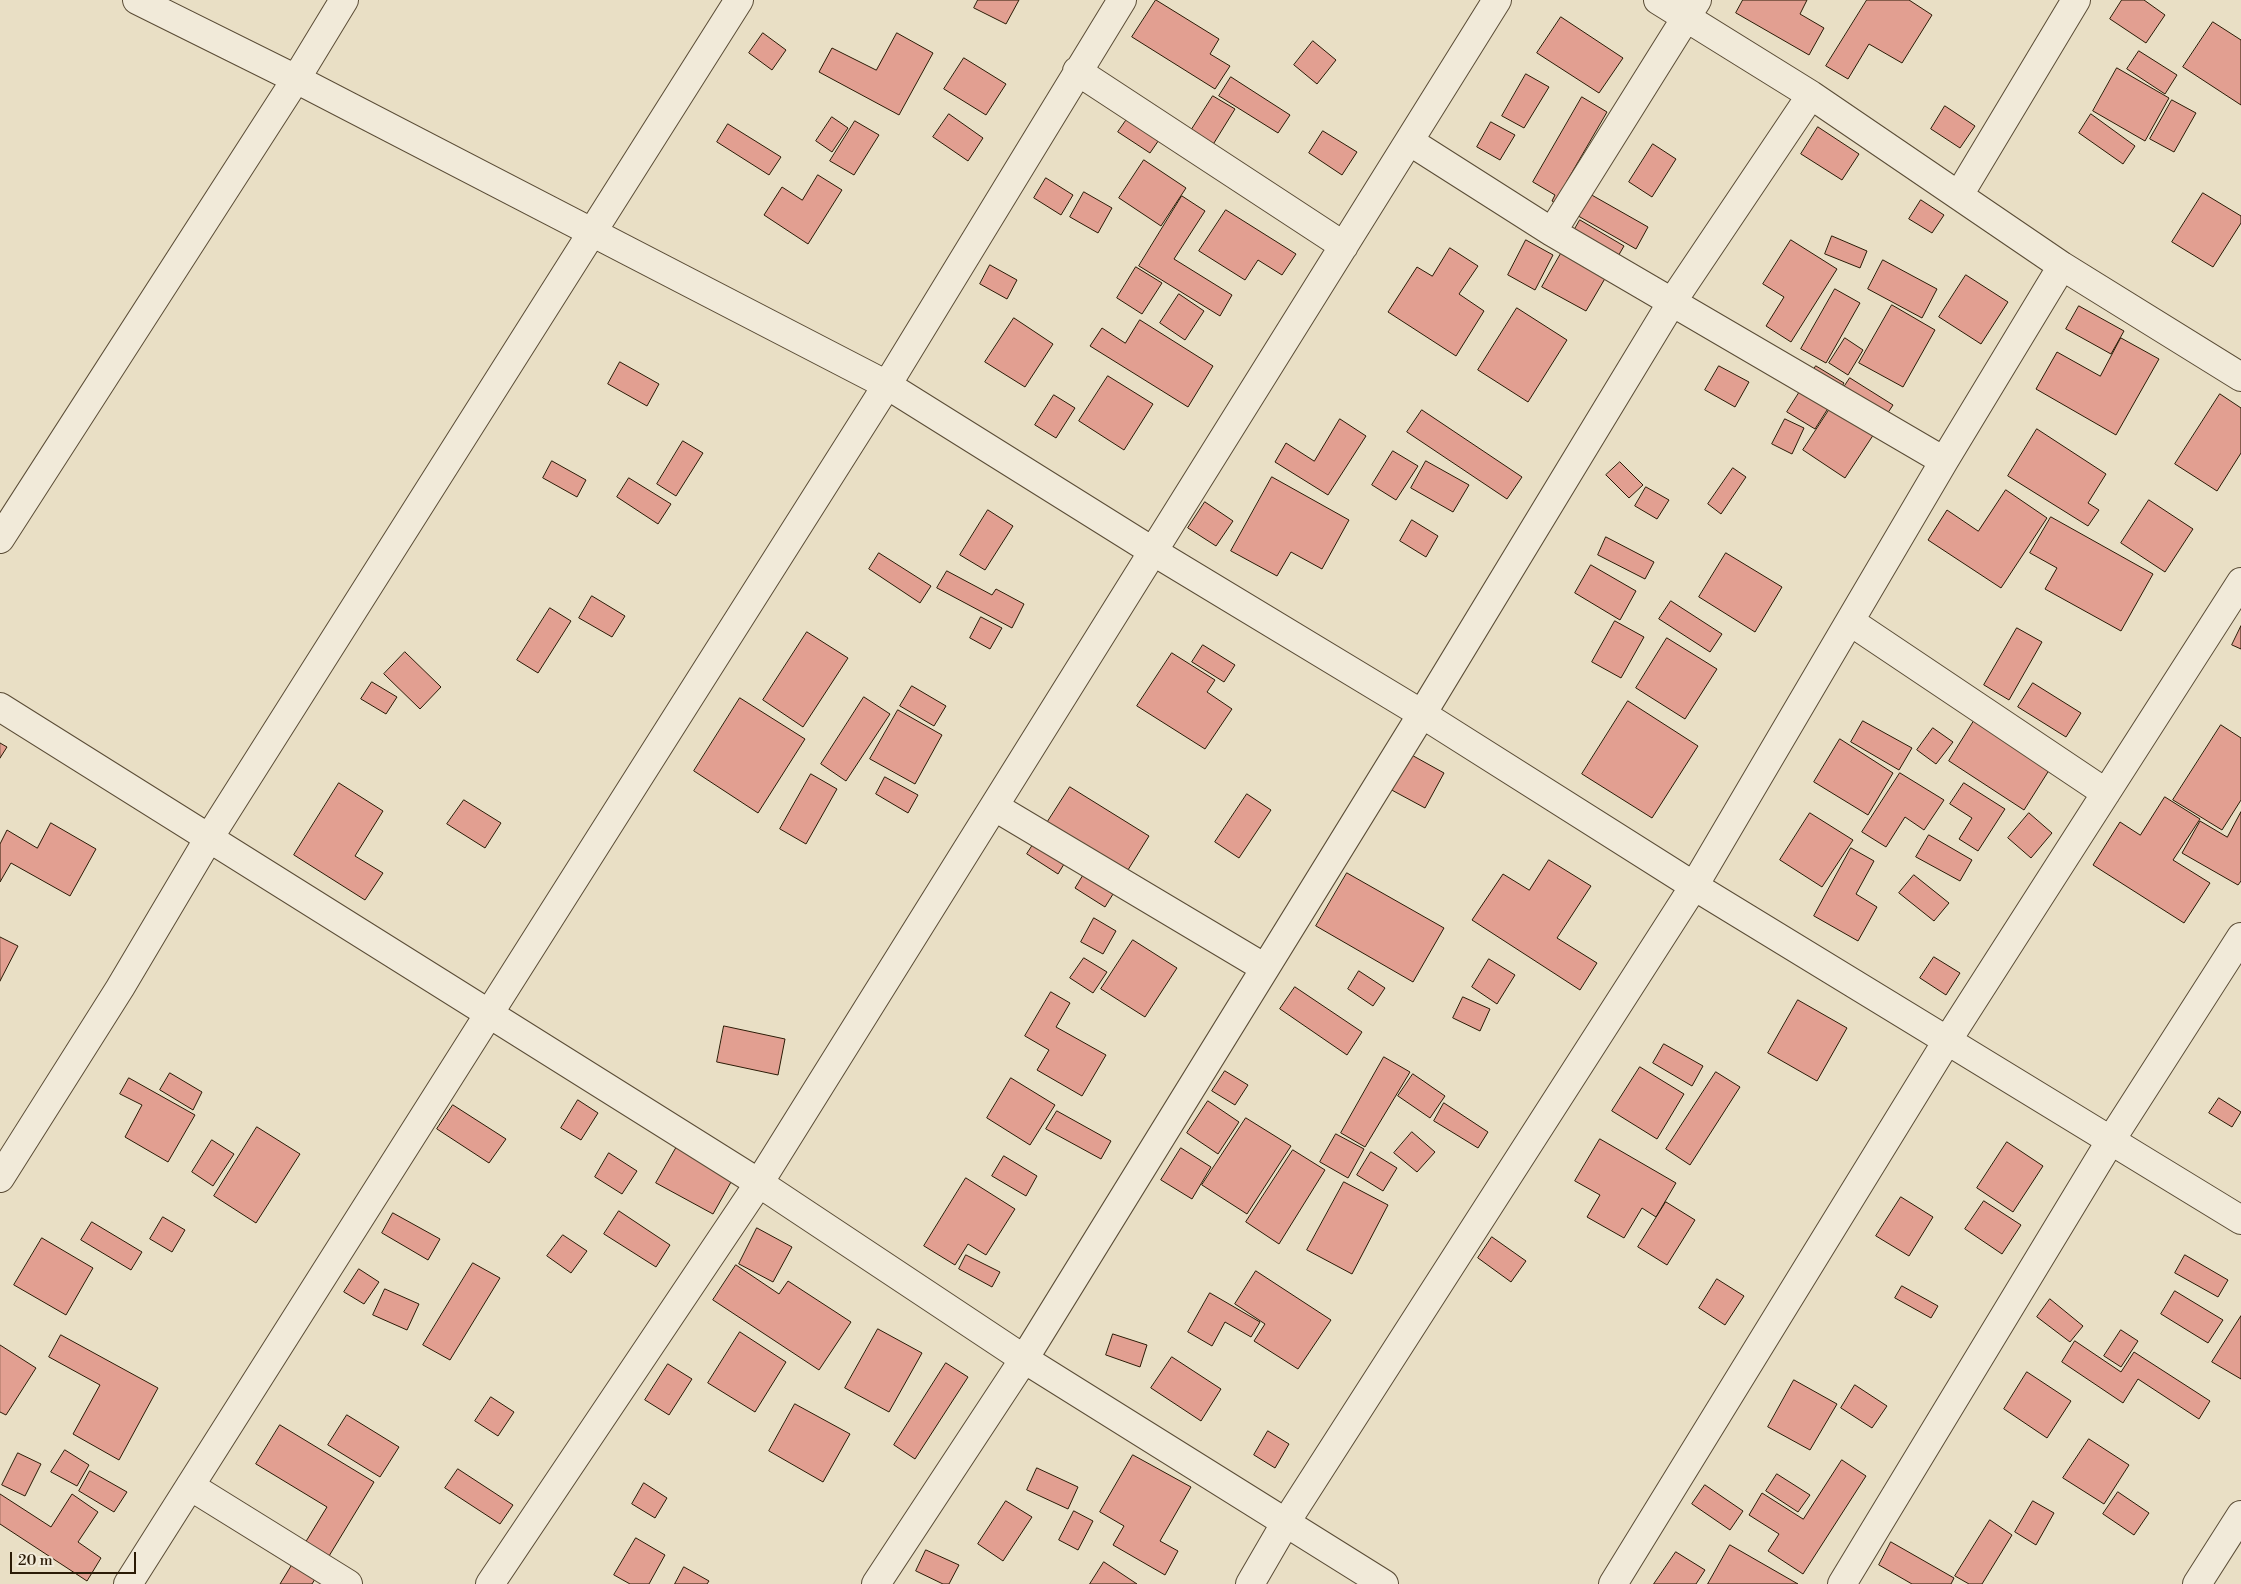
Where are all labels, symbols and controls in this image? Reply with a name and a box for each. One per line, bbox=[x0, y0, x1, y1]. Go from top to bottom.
scale bar bbox=[12, 1542, 139, 1574]
text: 20 m bbox=[18, 1551, 53, 1570]

